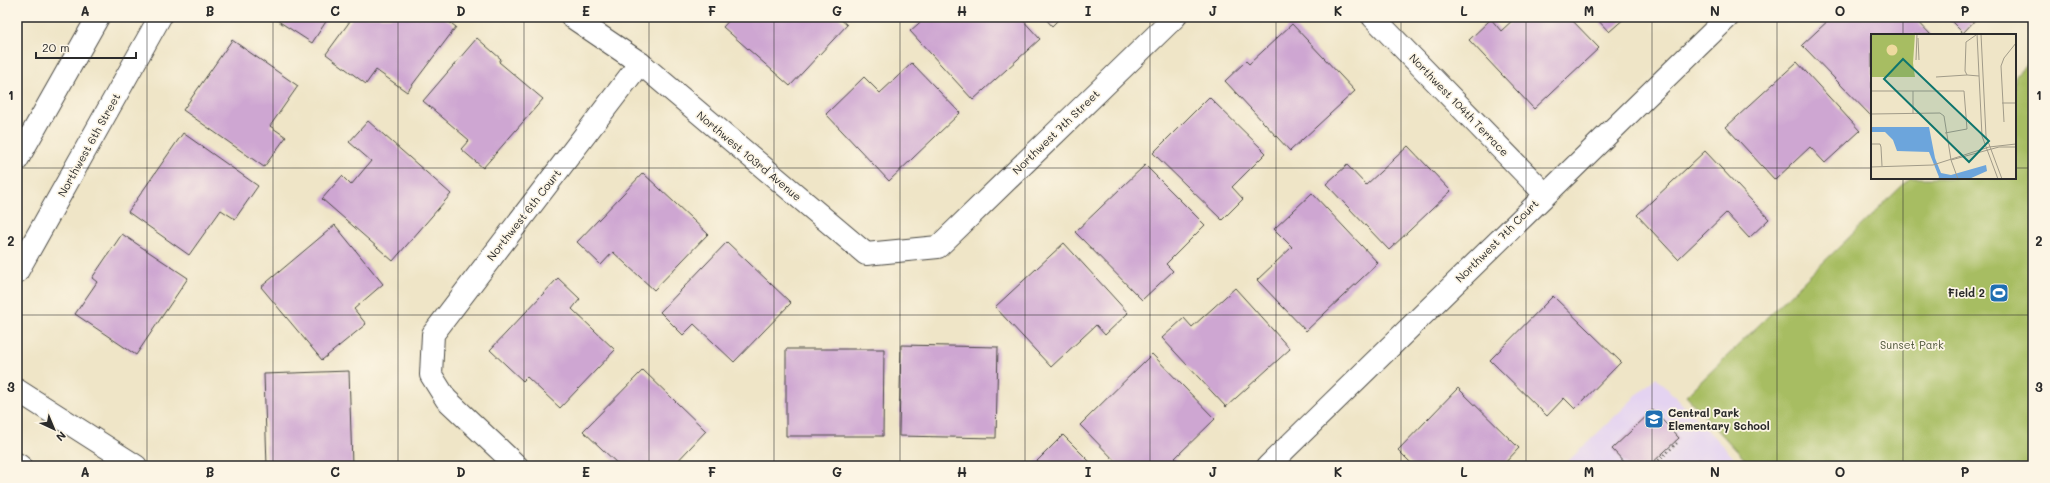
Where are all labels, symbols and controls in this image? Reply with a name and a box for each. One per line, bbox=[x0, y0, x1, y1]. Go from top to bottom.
text: A bbox=[80, 2, 90, 19]
text: B bbox=[206, 2, 215, 19]
text: C bbox=[330, 2, 340, 19]
text: D bbox=[456, 2, 466, 19]
text: E bbox=[582, 2, 590, 19]
text: F bbox=[708, 2, 716, 19]
text: G bbox=[832, 2, 842, 19]
text: H bbox=[957, 2, 967, 19]
text: I bbox=[1085, 2, 1092, 19]
text: J bbox=[1209, 2, 1217, 19]
text: K bbox=[1334, 2, 1343, 19]
text: L bbox=[1460, 2, 1468, 19]
text: M bbox=[1584, 2, 1594, 19]
text: N bbox=[1710, 2, 1720, 19]
text: O bbox=[1835, 2, 1845, 19]
text: P bbox=[1961, 2, 1970, 19]
scale bar bbox=[36, 34, 136, 60]
inset map bbox=[1871, 34, 2016, 179]
text: 20 m bbox=[42, 39, 70, 55]
street label: Northwest 104th Terrace bbox=[1406, 50, 1513, 159]
text: 1 bbox=[8, 86, 14, 103]
street label: Northwest 7th Street bbox=[1009, 86, 1103, 177]
text: 1 bbox=[2036, 86, 2042, 103]
street label: Northwest 6th Street bbox=[54, 90, 123, 199]
street label: Northwest 103rd Avenue bbox=[694, 107, 805, 204]
street label: Northwest 6th Court bbox=[483, 166, 564, 264]
street label: Northwest 7th Court bbox=[1452, 196, 1542, 285]
text: 2 bbox=[7, 232, 15, 249]
text: 2 bbox=[2035, 232, 2043, 249]
sports icon: Field 2 bbox=[1988, 282, 2010, 304]
place label: Field 2 bbox=[1948, 285, 1985, 300]
park label: Sunset Park bbox=[1880, 337, 1944, 352]
text: 3 bbox=[7, 378, 15, 395]
text: 3 bbox=[2035, 378, 2043, 395]
place label: Central Park Elementary School bbox=[1668, 405, 1770, 433]
school or university icon: Central Park Elementary School bbox=[1643, 408, 1665, 430]
north arrow bbox=[34, 409, 74, 449]
text: N bbox=[53, 428, 70, 445]
text: A bbox=[80, 463, 90, 480]
text: B bbox=[206, 463, 215, 480]
text: C bbox=[330, 463, 340, 480]
text: D bbox=[456, 463, 466, 480]
text: E bbox=[582, 463, 590, 480]
text: F bbox=[708, 463, 716, 480]
text: G bbox=[832, 463, 842, 480]
text: H bbox=[957, 463, 967, 480]
text: I bbox=[1085, 463, 1092, 480]
text: J bbox=[1209, 463, 1217, 480]
text: K bbox=[1334, 463, 1343, 480]
text: L bbox=[1460, 463, 1468, 480]
text: M bbox=[1584, 463, 1594, 480]
text: N bbox=[1710, 463, 1720, 480]
text: O bbox=[1835, 463, 1845, 480]
text: P bbox=[1961, 463, 1970, 480]

